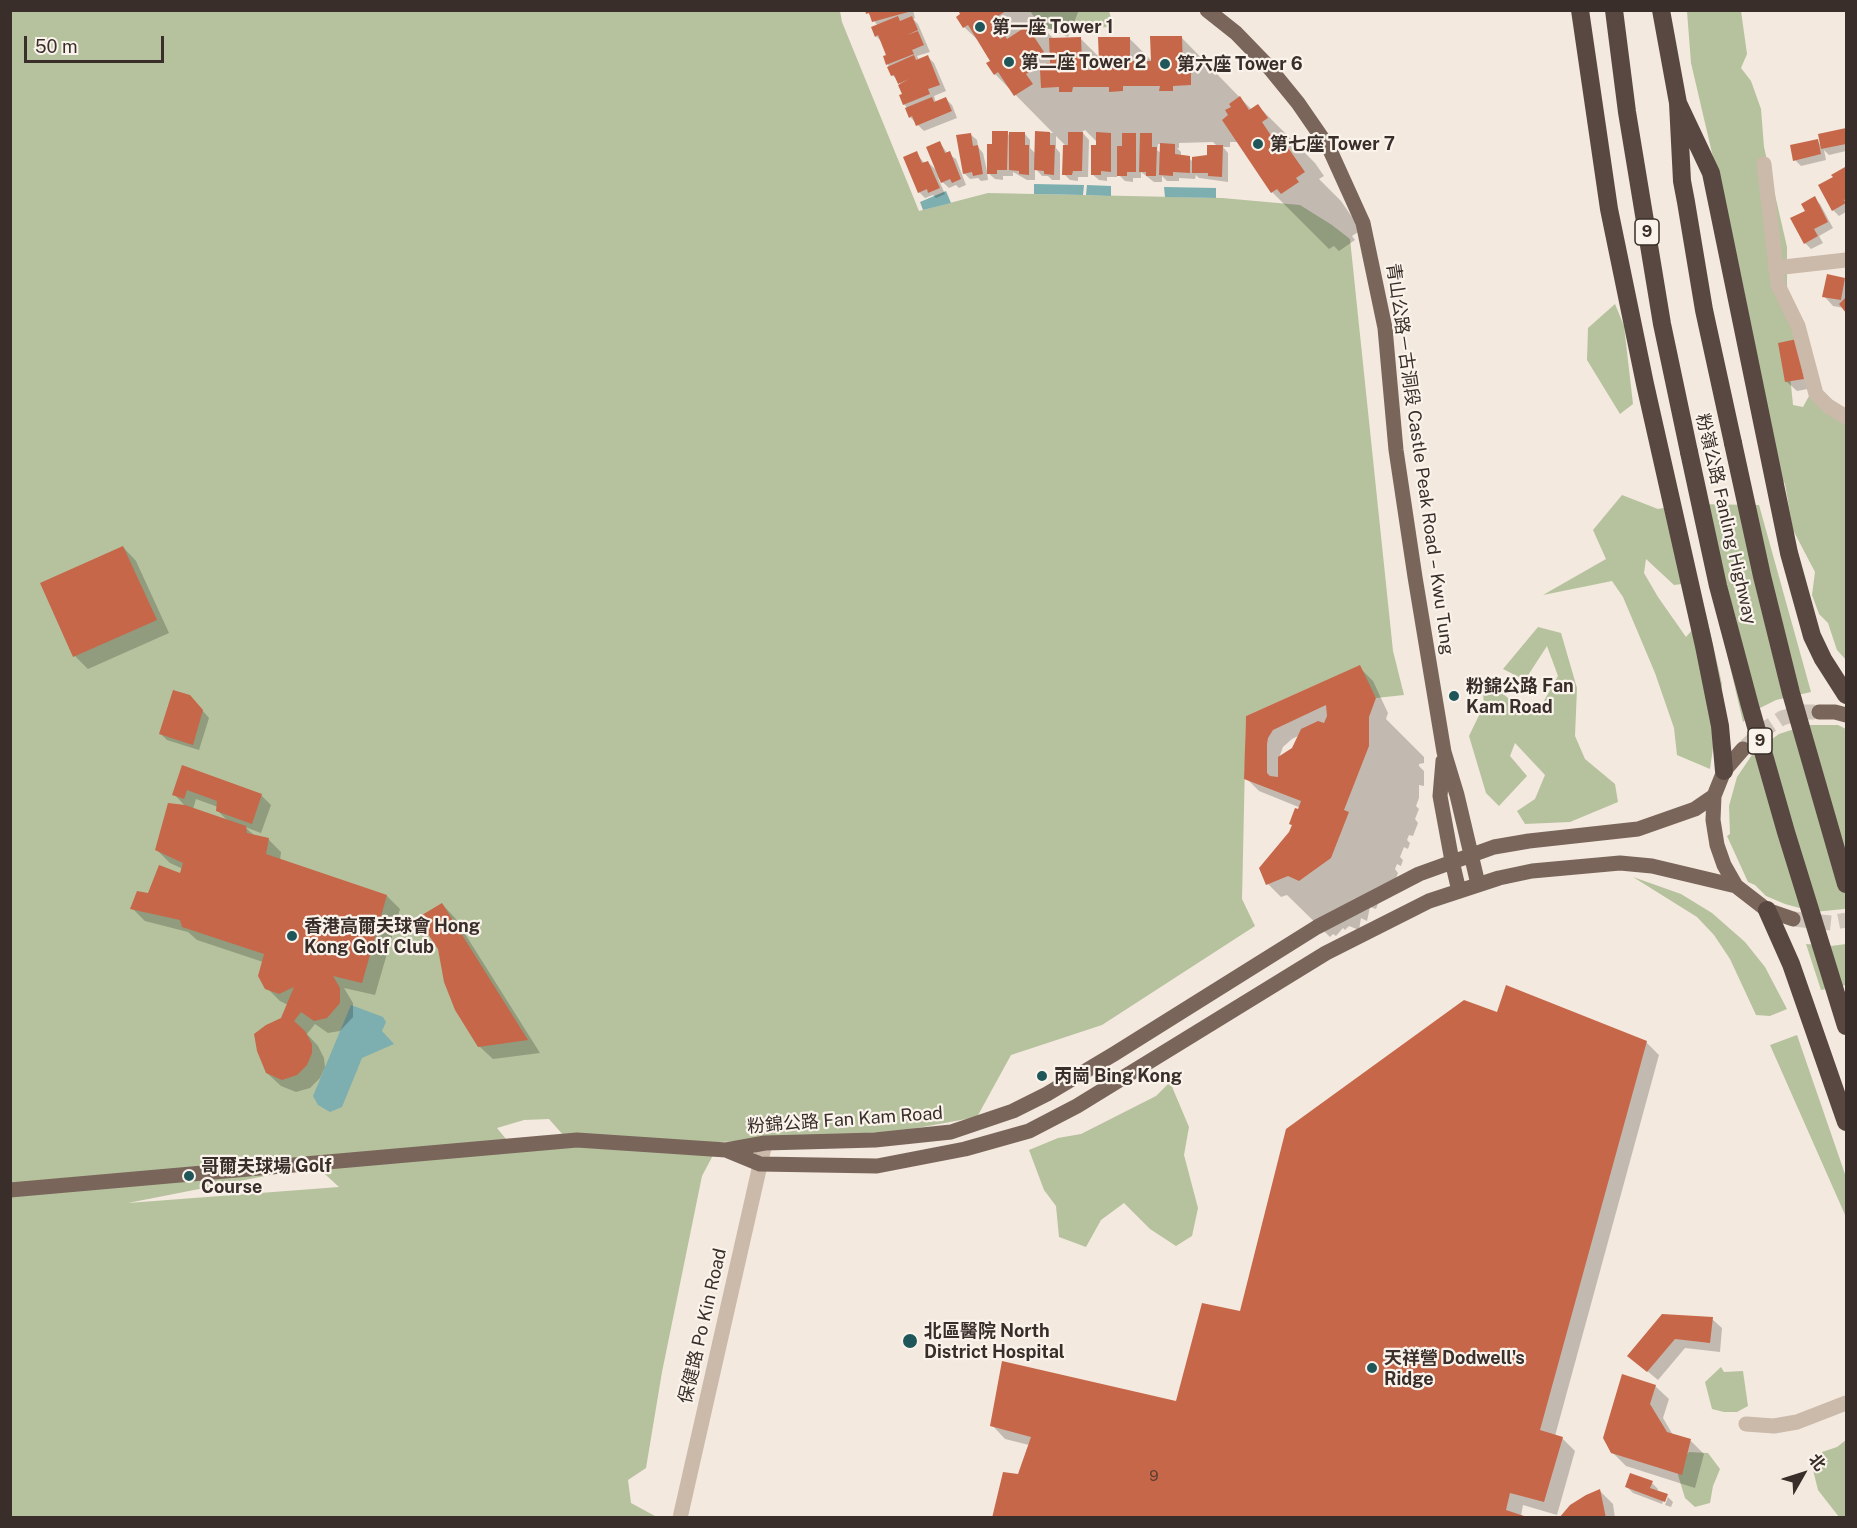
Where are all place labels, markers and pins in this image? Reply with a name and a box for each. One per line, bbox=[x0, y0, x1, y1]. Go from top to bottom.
place label: 第一座 Tower 1 bbox=[992, 16, 1113, 38]
marker: 第一座 Tower 1 bbox=[973, 20, 987, 34]
place label: 第二座 Tower 2 bbox=[1021, 51, 1146, 73]
place label: 第六座 Tower 6 bbox=[1177, 53, 1303, 75]
marker: 第二座 Tower 2 bbox=[1002, 55, 1016, 69]
marker: 第六座 Tower 6 bbox=[1158, 57, 1172, 71]
place label: 第七座 Tower 7 bbox=[1270, 133, 1395, 155]
marker: 第七座 Tower 7 bbox=[1251, 137, 1265, 151]
place label: 粉錦公路 Fan Kam Road bbox=[1466, 675, 1574, 718]
marker: 粉錦公路 Fan Kam Road bbox=[1447, 689, 1461, 703]
place label: 香港高爾夫球會 Hong Kong Golf Club bbox=[304, 915, 480, 958]
marker: 香港高爾夫球會 Hong Kong Golf Club bbox=[285, 929, 299, 943]
place label: 丙崗 Bing Kong bbox=[1054, 1065, 1182, 1087]
marker: 丙崗 Bing Kong bbox=[1035, 1069, 1049, 1083]
place label: 哥爾夫球場 Golf Course bbox=[201, 1155, 332, 1198]
marker: 哥爾夫球場 Golf Course bbox=[182, 1169, 196, 1183]
place label: 北區醫院 North District Hospital bbox=[924, 1320, 1065, 1362]
marker: 北區醫院 North District Hospital bbox=[901, 1332, 919, 1350]
place label: 天祥營 Dodwell's Ridge bbox=[1384, 1347, 1525, 1390]
marker: 天祥營 Dodwell's Ridge bbox=[1365, 1361, 1379, 1375]

